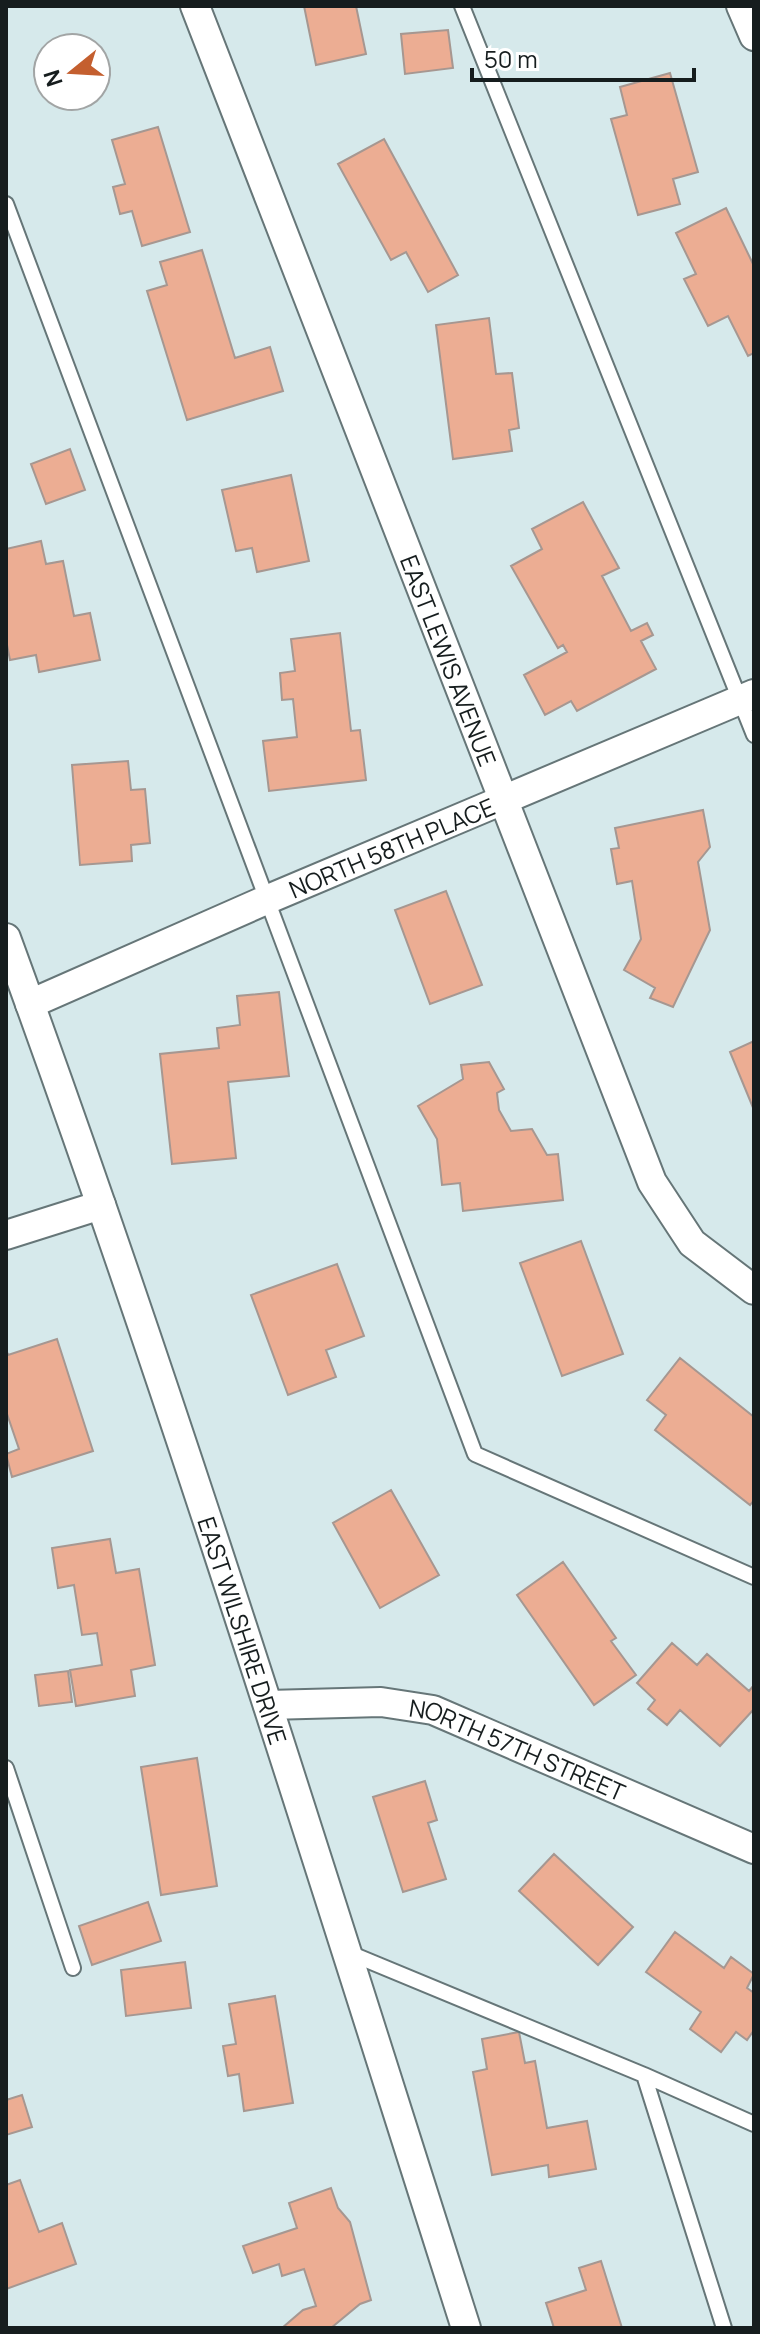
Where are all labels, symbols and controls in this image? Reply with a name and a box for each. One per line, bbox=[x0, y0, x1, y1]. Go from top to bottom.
north arrow bbox=[32, 32, 112, 112]
scale bar bbox=[472, 32, 694, 82]
text: 50 m bbox=[484, 42, 538, 75]
text: N bbox=[36, 66, 70, 90]
street label: EAST LEWIS AVENUE bbox=[393, 550, 505, 771]
street label: NORTH 58TH PLACE bbox=[283, 789, 499, 905]
street label: EAST WILSHIRE DRIVE bbox=[191, 1512, 296, 1748]
street label: NORTH 57TH STREET bbox=[407, 1690, 631, 1808]

